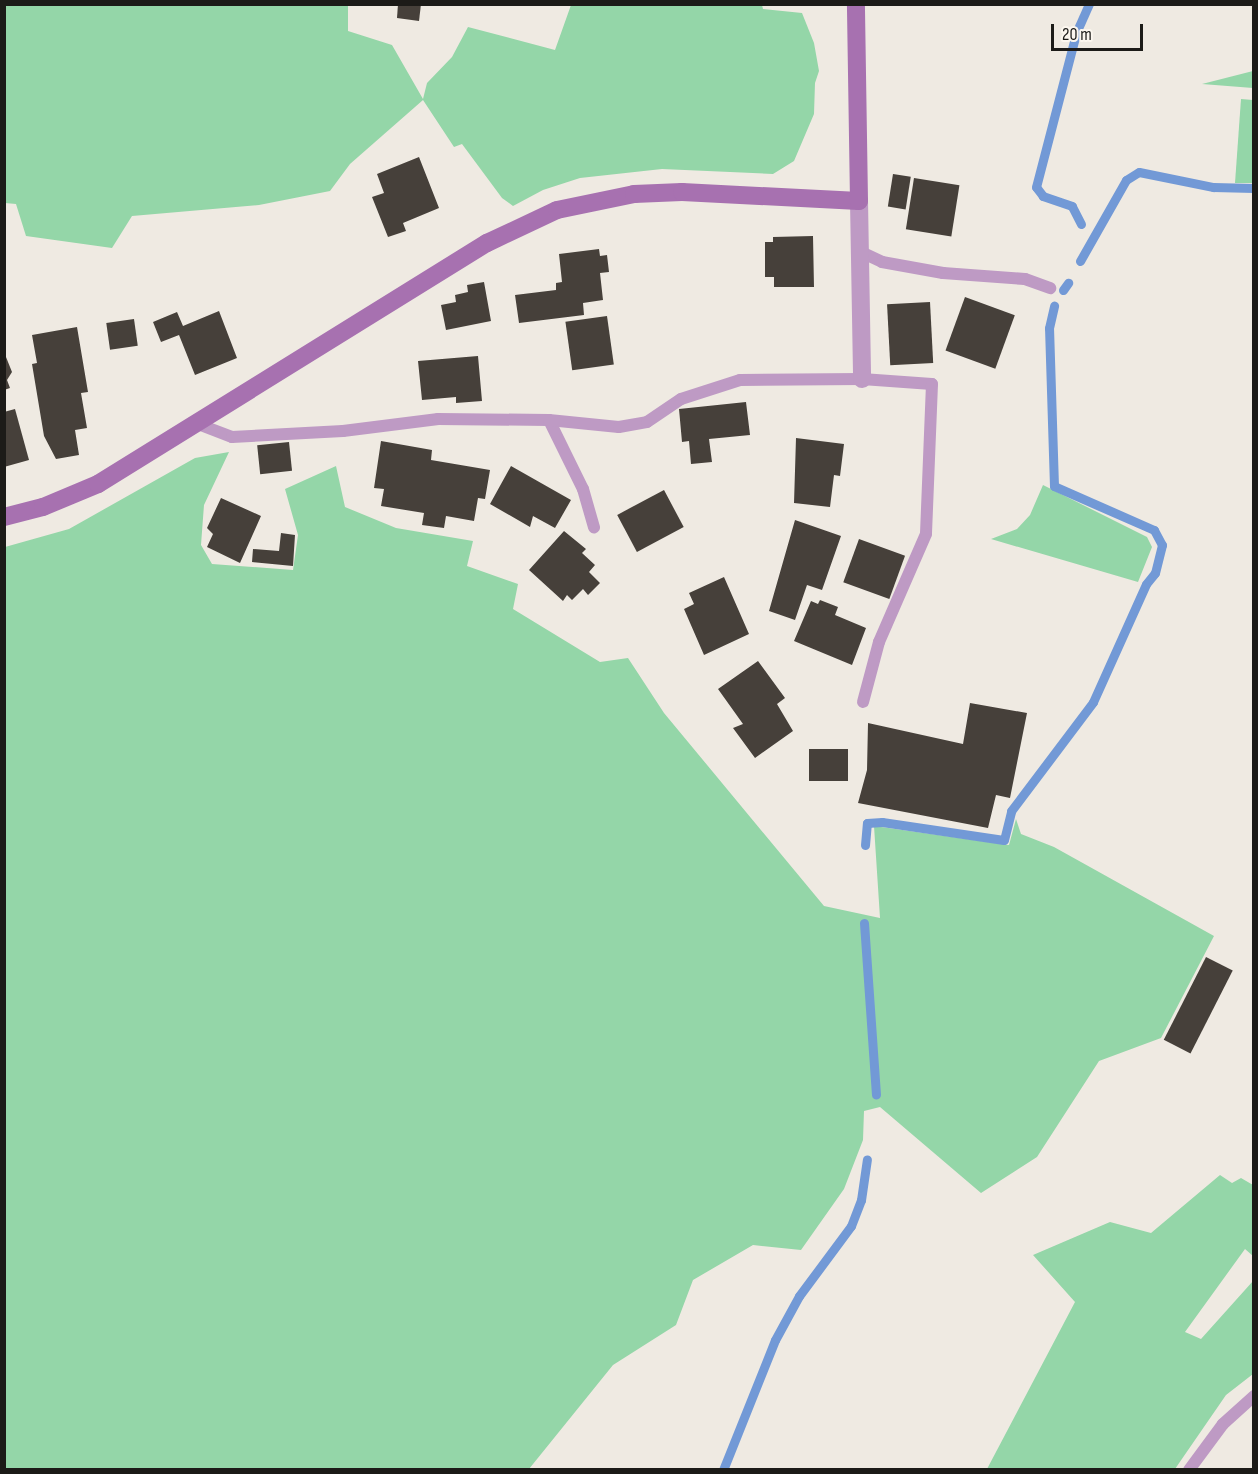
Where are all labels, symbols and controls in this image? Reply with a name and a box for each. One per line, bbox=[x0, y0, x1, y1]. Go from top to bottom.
scale bar bbox=[1054, 12, 1146, 50]
text: 20 m bbox=[1062, 24, 1092, 45]

